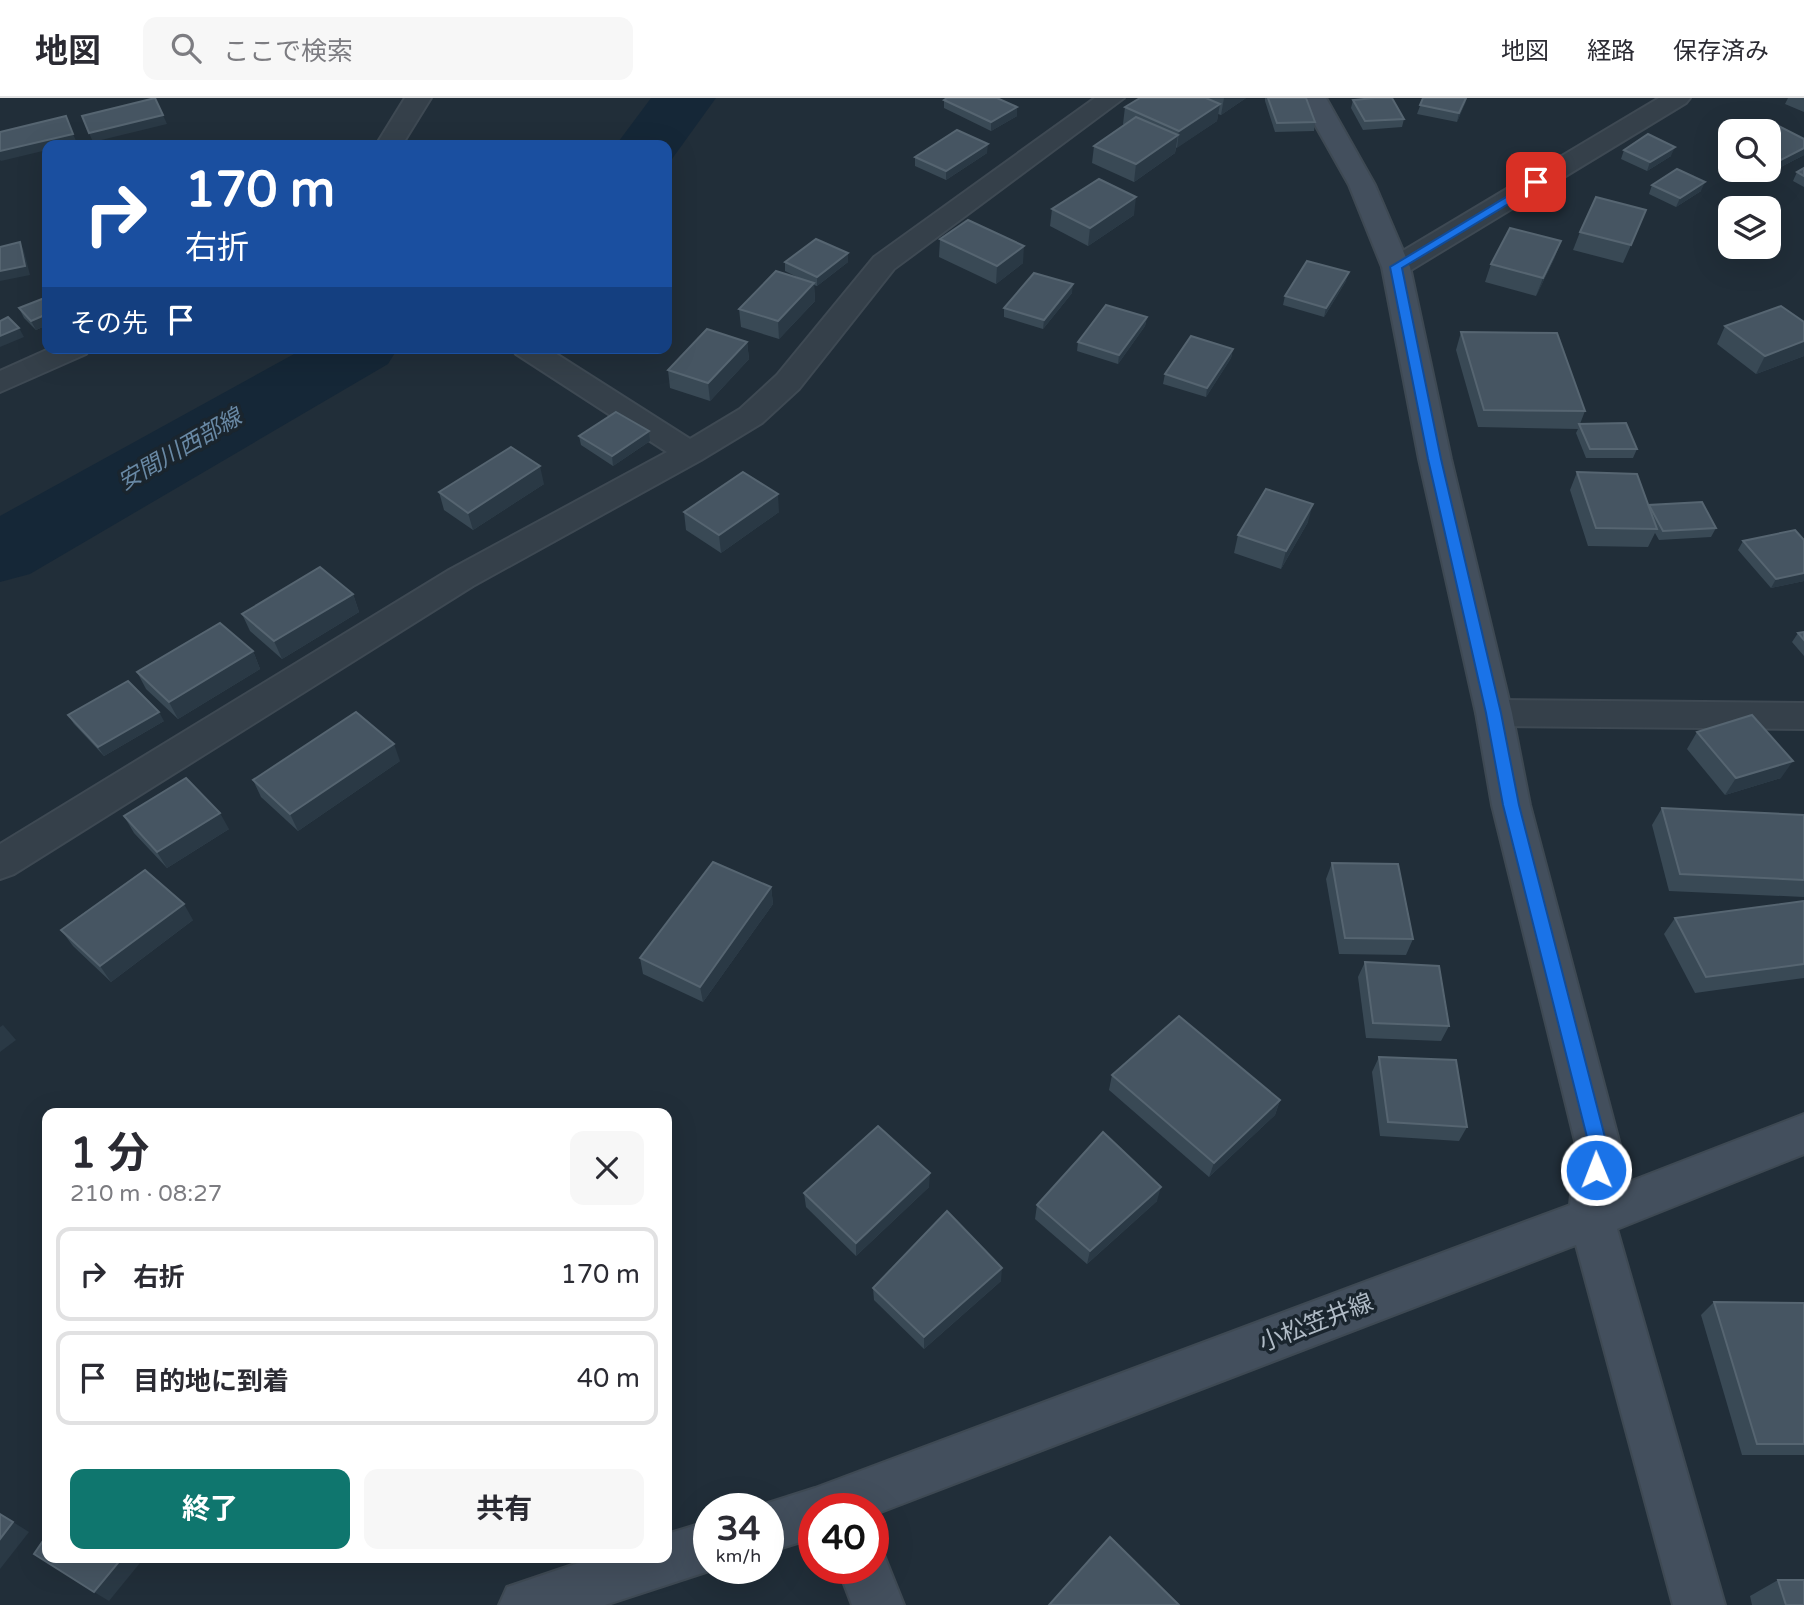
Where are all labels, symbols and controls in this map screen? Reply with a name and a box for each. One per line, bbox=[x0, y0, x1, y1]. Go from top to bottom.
search box bbox=[143, 17, 633, 80]
icon: search bbox=[167, 29, 205, 67]
text: 地図 bbox=[35, 32, 101, 71]
text: ここで検索 bbox=[223, 36, 353, 67]
text: 地図 bbox=[1501, 37, 1549, 66]
text: 経路 bbox=[1587, 37, 1635, 66]
text: 保存済み bbox=[1673, 37, 1769, 66]
map controls bbox=[1718, 119, 1781, 259]
button: search bbox=[1718, 119, 1781, 182]
pin bbox=[1506, 152, 1566, 212]
text: 170 m bbox=[185, 161, 335, 220]
icon: arrive bbox=[1517, 163, 1555, 201]
icon: right bbox=[70, 168, 161, 259]
button: layers bbox=[1718, 196, 1781, 259]
text: 右折 bbox=[185, 229, 249, 267]
icon: arrive bbox=[162, 301, 200, 339]
text: その先 bbox=[70, 308, 148, 339]
water label: 安間川西部線 bbox=[113, 402, 249, 497]
text: 1 分 bbox=[70, 1128, 149, 1179]
button: close bbox=[570, 1131, 644, 1205]
position arrow bbox=[1559, 1133, 1633, 1207]
text: 210 m · 08:27 bbox=[70, 1180, 222, 1208]
icon: right bbox=[74, 1255, 112, 1293]
text: 170 m bbox=[560, 1259, 640, 1290]
text: 右折 bbox=[133, 1262, 185, 1293]
street label: 小松笠井線 bbox=[1255, 1288, 1377, 1358]
icon: arrive bbox=[74, 1359, 112, 1397]
text: 40 m bbox=[577, 1363, 640, 1394]
text: 目的地に到着 bbox=[133, 1366, 289, 1397]
button: 終了 bbox=[70, 1469, 350, 1549]
button: 共有 bbox=[364, 1469, 644, 1549]
speed limit sign: 40 bbox=[798, 1493, 889, 1584]
text: 34 bbox=[717, 1508, 760, 1550]
text: km/h bbox=[716, 1545, 761, 1567]

